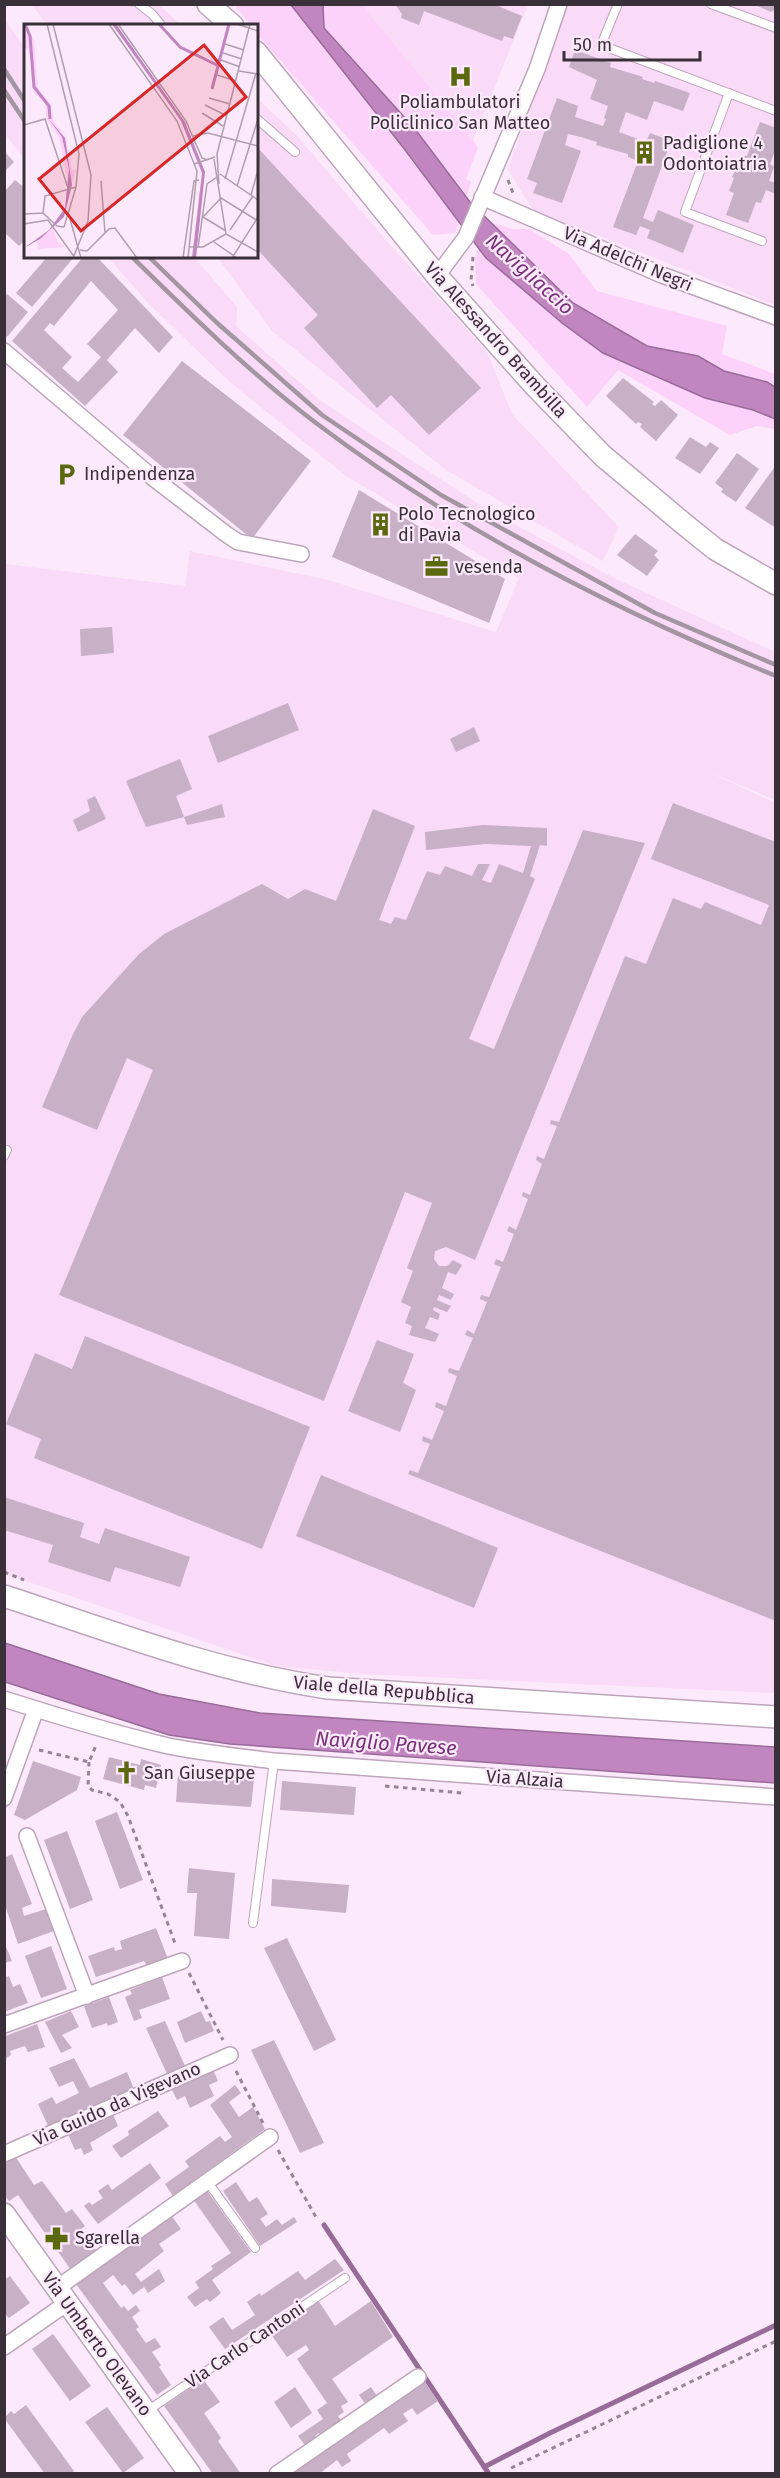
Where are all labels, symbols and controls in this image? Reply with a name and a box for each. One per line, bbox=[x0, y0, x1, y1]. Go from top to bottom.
inset map bbox=[24, 24, 258, 258]
scale bar bbox=[564, 24, 700, 62]
text: 50 m bbox=[573, 34, 612, 56]
hospital icon: Poliambulatori Policlinico San Matteo bbox=[447, 63, 473, 89]
place label: Poliambulatori Policlinico San Matteo bbox=[370, 91, 550, 134]
place label: Padiglione 4 Odontoiatria bbox=[663, 132, 767, 175]
building icon: Padiglione 4 Odontoiatria bbox=[632, 140, 658, 166]
street label: Via Adelchi Negri bbox=[560, 222, 696, 296]
water label: Navigliaccio bbox=[481, 228, 579, 320]
street label: Via Alessandro Brambilla bbox=[420, 257, 572, 423]
parking icon: Indipendenza bbox=[53, 461, 79, 487]
place label: Indipendenza bbox=[84, 463, 195, 485]
place label: Polo Tecnologico di Pavia bbox=[398, 503, 536, 546]
building icon: Polo Tecnologico di Pavia bbox=[367, 511, 393, 537]
office icon: vesenda bbox=[424, 554, 450, 580]
place label: vesenda bbox=[455, 556, 523, 578]
street label: Viale della Repubblica bbox=[293, 1671, 475, 1709]
water label: Naviglio Pavese bbox=[315, 1726, 457, 1760]
church icon: San Giuseppe bbox=[113, 1760, 139, 1786]
place label: San Giuseppe bbox=[144, 1762, 255, 1784]
street label: Via Alzaia bbox=[485, 1765, 565, 1793]
street label: Via Guido da Vigevano bbox=[30, 2057, 204, 2151]
pharmacy icon: Sgarella bbox=[44, 2225, 70, 2251]
place label: Sgarella bbox=[75, 2227, 140, 2249]
street label: Via Umberto Olevano bbox=[37, 2268, 157, 2420]
street label: Via Carlo Cantoni bbox=[181, 2297, 309, 2393]

